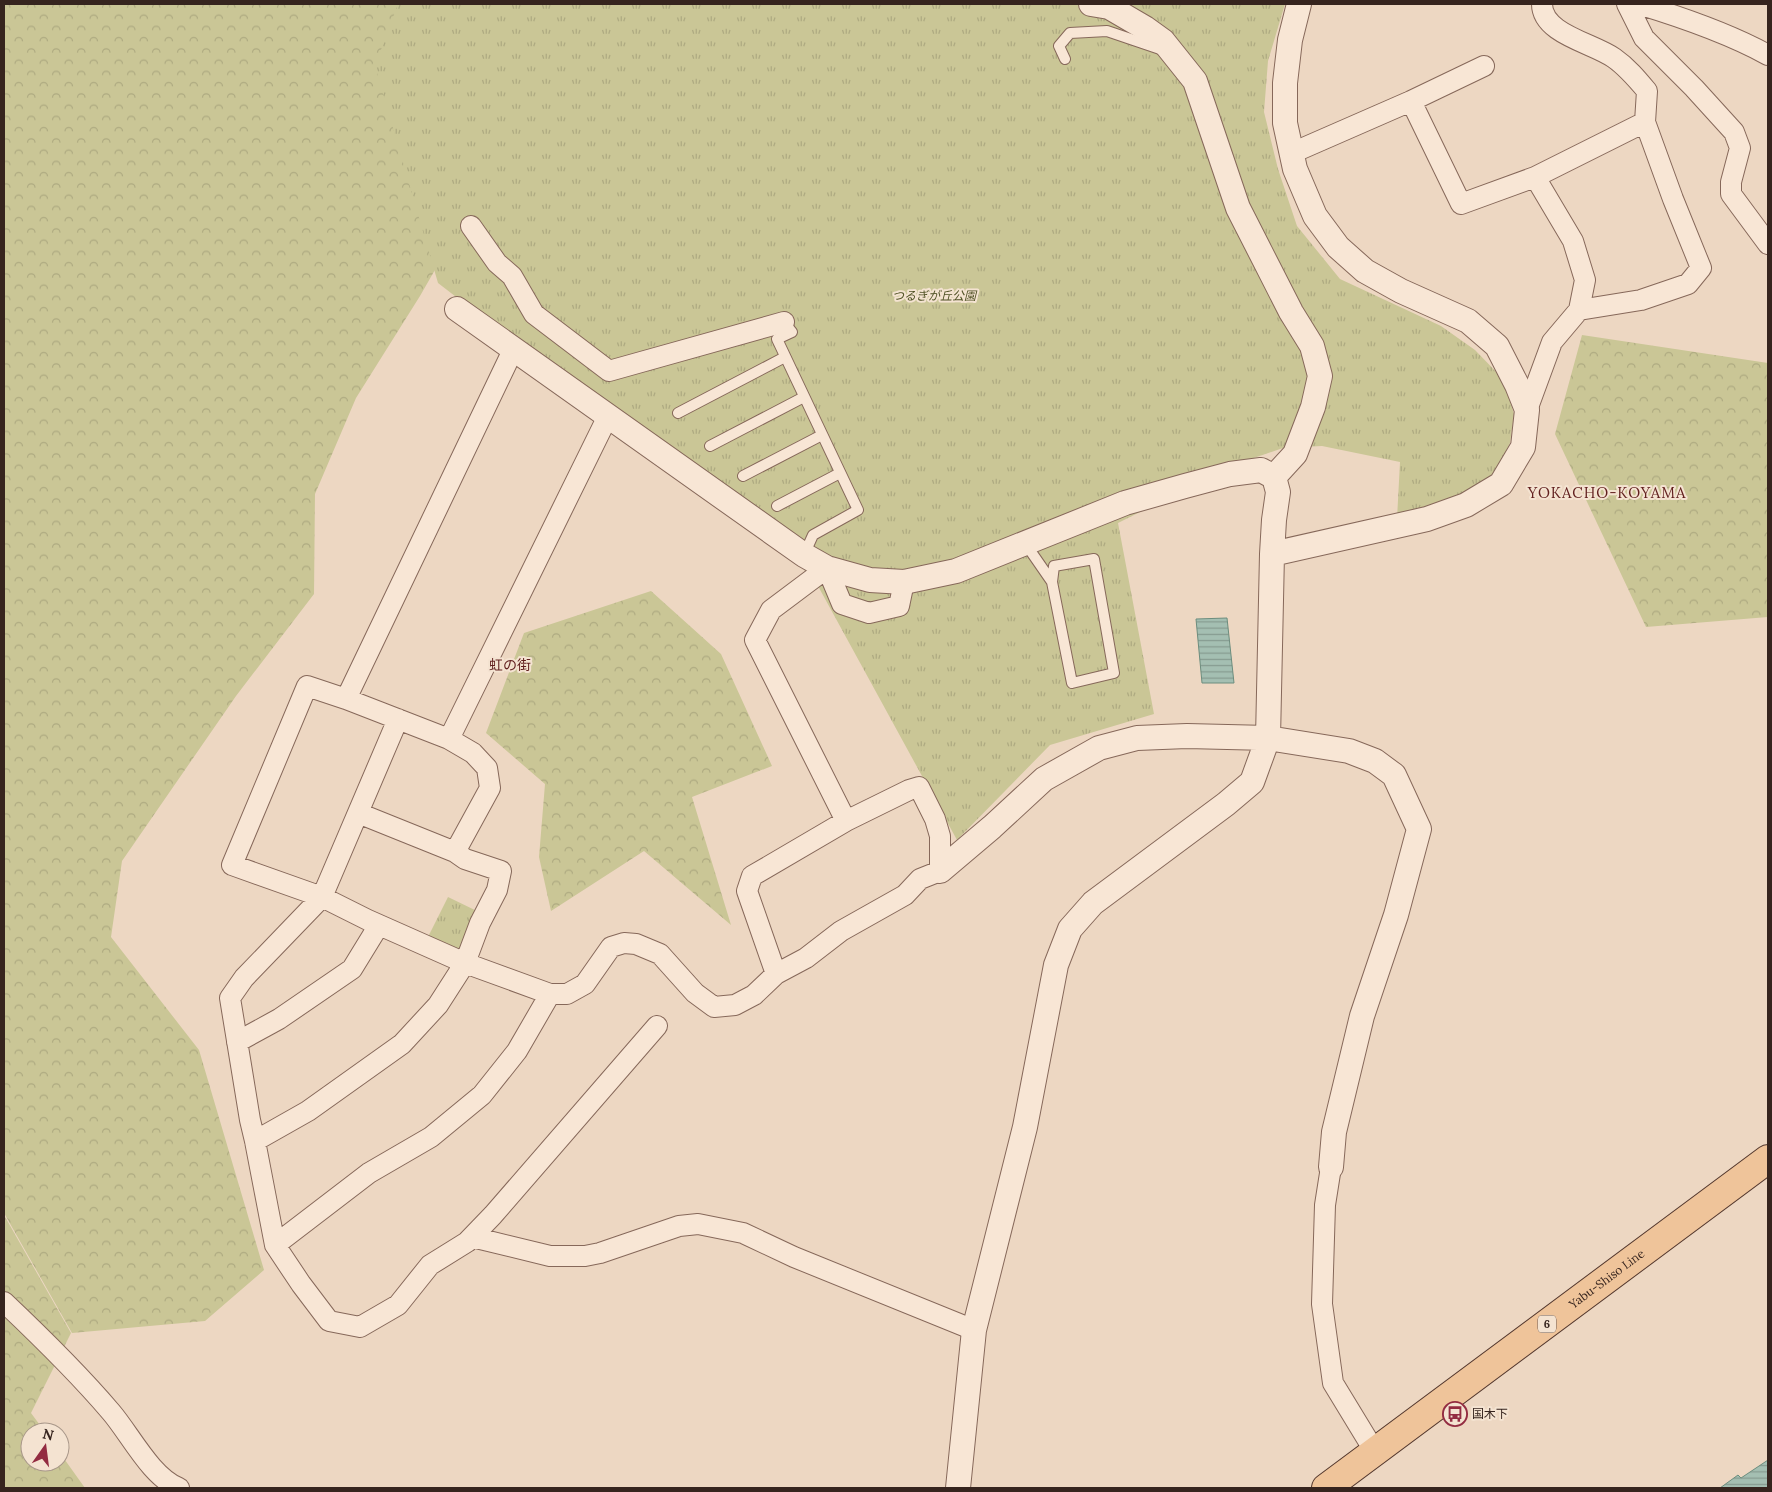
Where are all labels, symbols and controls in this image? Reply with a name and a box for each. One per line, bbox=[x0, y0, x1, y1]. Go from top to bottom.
park label: つるぎが丘公園 bbox=[892, 288, 978, 303]
district label: YOKACHO-KOYAMA bbox=[1527, 483, 1686, 502]
district label: 虹の街 bbox=[489, 656, 531, 674]
street label: Yabu-Shiso Line bbox=[1565, 1245, 1648, 1312]
road number: 6 bbox=[1538, 1316, 1556, 1332]
bus stop icon: 国木下 bbox=[1442, 1401, 1468, 1427]
place label: 国木下 bbox=[1472, 1406, 1508, 1421]
north arrow bbox=[20, 1422, 70, 1472]
text: N bbox=[41, 1424, 56, 1444]

